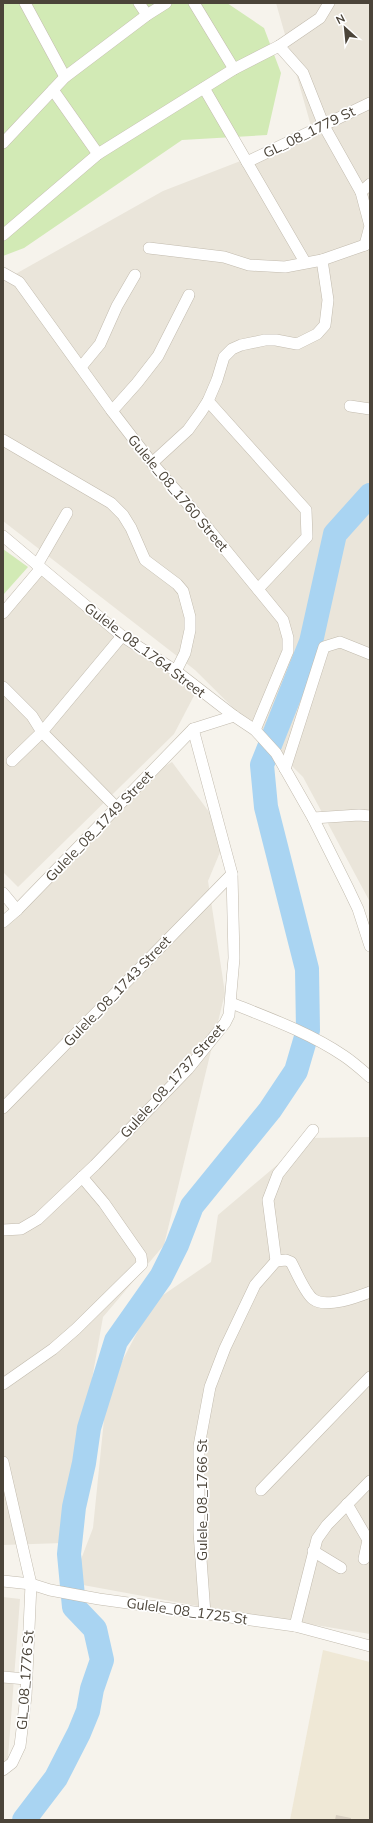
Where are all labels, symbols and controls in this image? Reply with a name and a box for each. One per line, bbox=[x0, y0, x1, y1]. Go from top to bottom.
north arrow bbox=[325, 8, 365, 48]
text: N bbox=[334, 11, 347, 27]
street label: GL_08_1779 St bbox=[260, 102, 358, 162]
street label: Gulele_08_1760 Street bbox=[124, 431, 232, 555]
street label: Gulele_08_1764 Street bbox=[81, 599, 209, 702]
street label: Gulele_08_1749 Street bbox=[41, 767, 157, 885]
street label: Gulele_08_1743 Street bbox=[59, 932, 175, 1050]
street label: Gulele_08_1737 Street bbox=[116, 1020, 228, 1142]
street label: Gulele_08_1766 St bbox=[193, 1439, 211, 1561]
street label: Gulele_08_1725 St bbox=[125, 1594, 249, 1628]
street label: GL_08_1776 St bbox=[13, 1629, 37, 1730]

